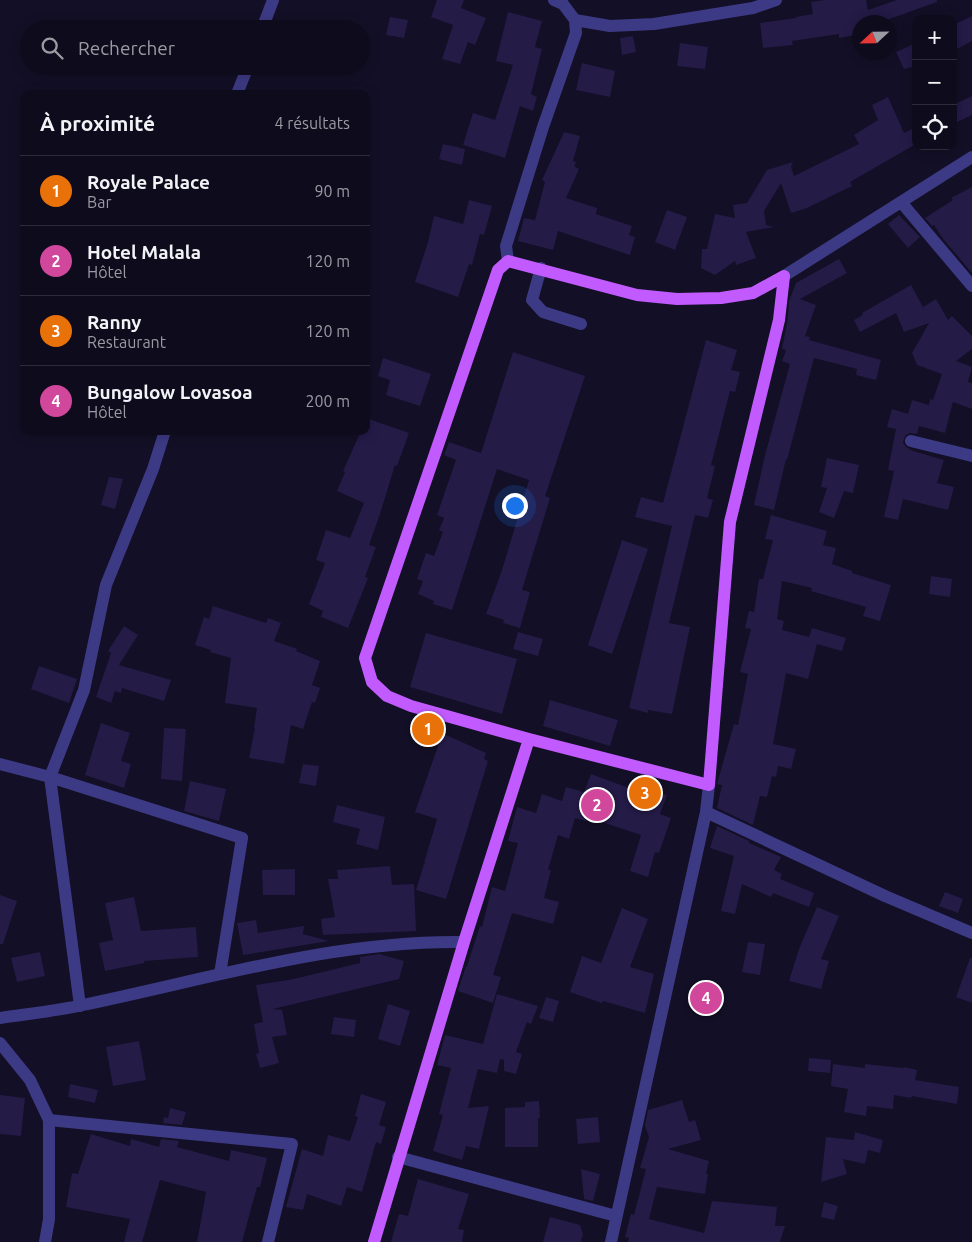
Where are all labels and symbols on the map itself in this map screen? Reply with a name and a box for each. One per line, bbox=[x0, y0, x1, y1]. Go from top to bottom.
north arrow bbox=[852, 15, 897, 60]
your location bbox=[502, 493, 528, 519]
pin: 1 bbox=[412, 710, 444, 748]
pin: 3 bbox=[629, 774, 661, 812]
pin: 2 bbox=[581, 786, 613, 824]
pin: 4 bbox=[690, 979, 722, 1017]

